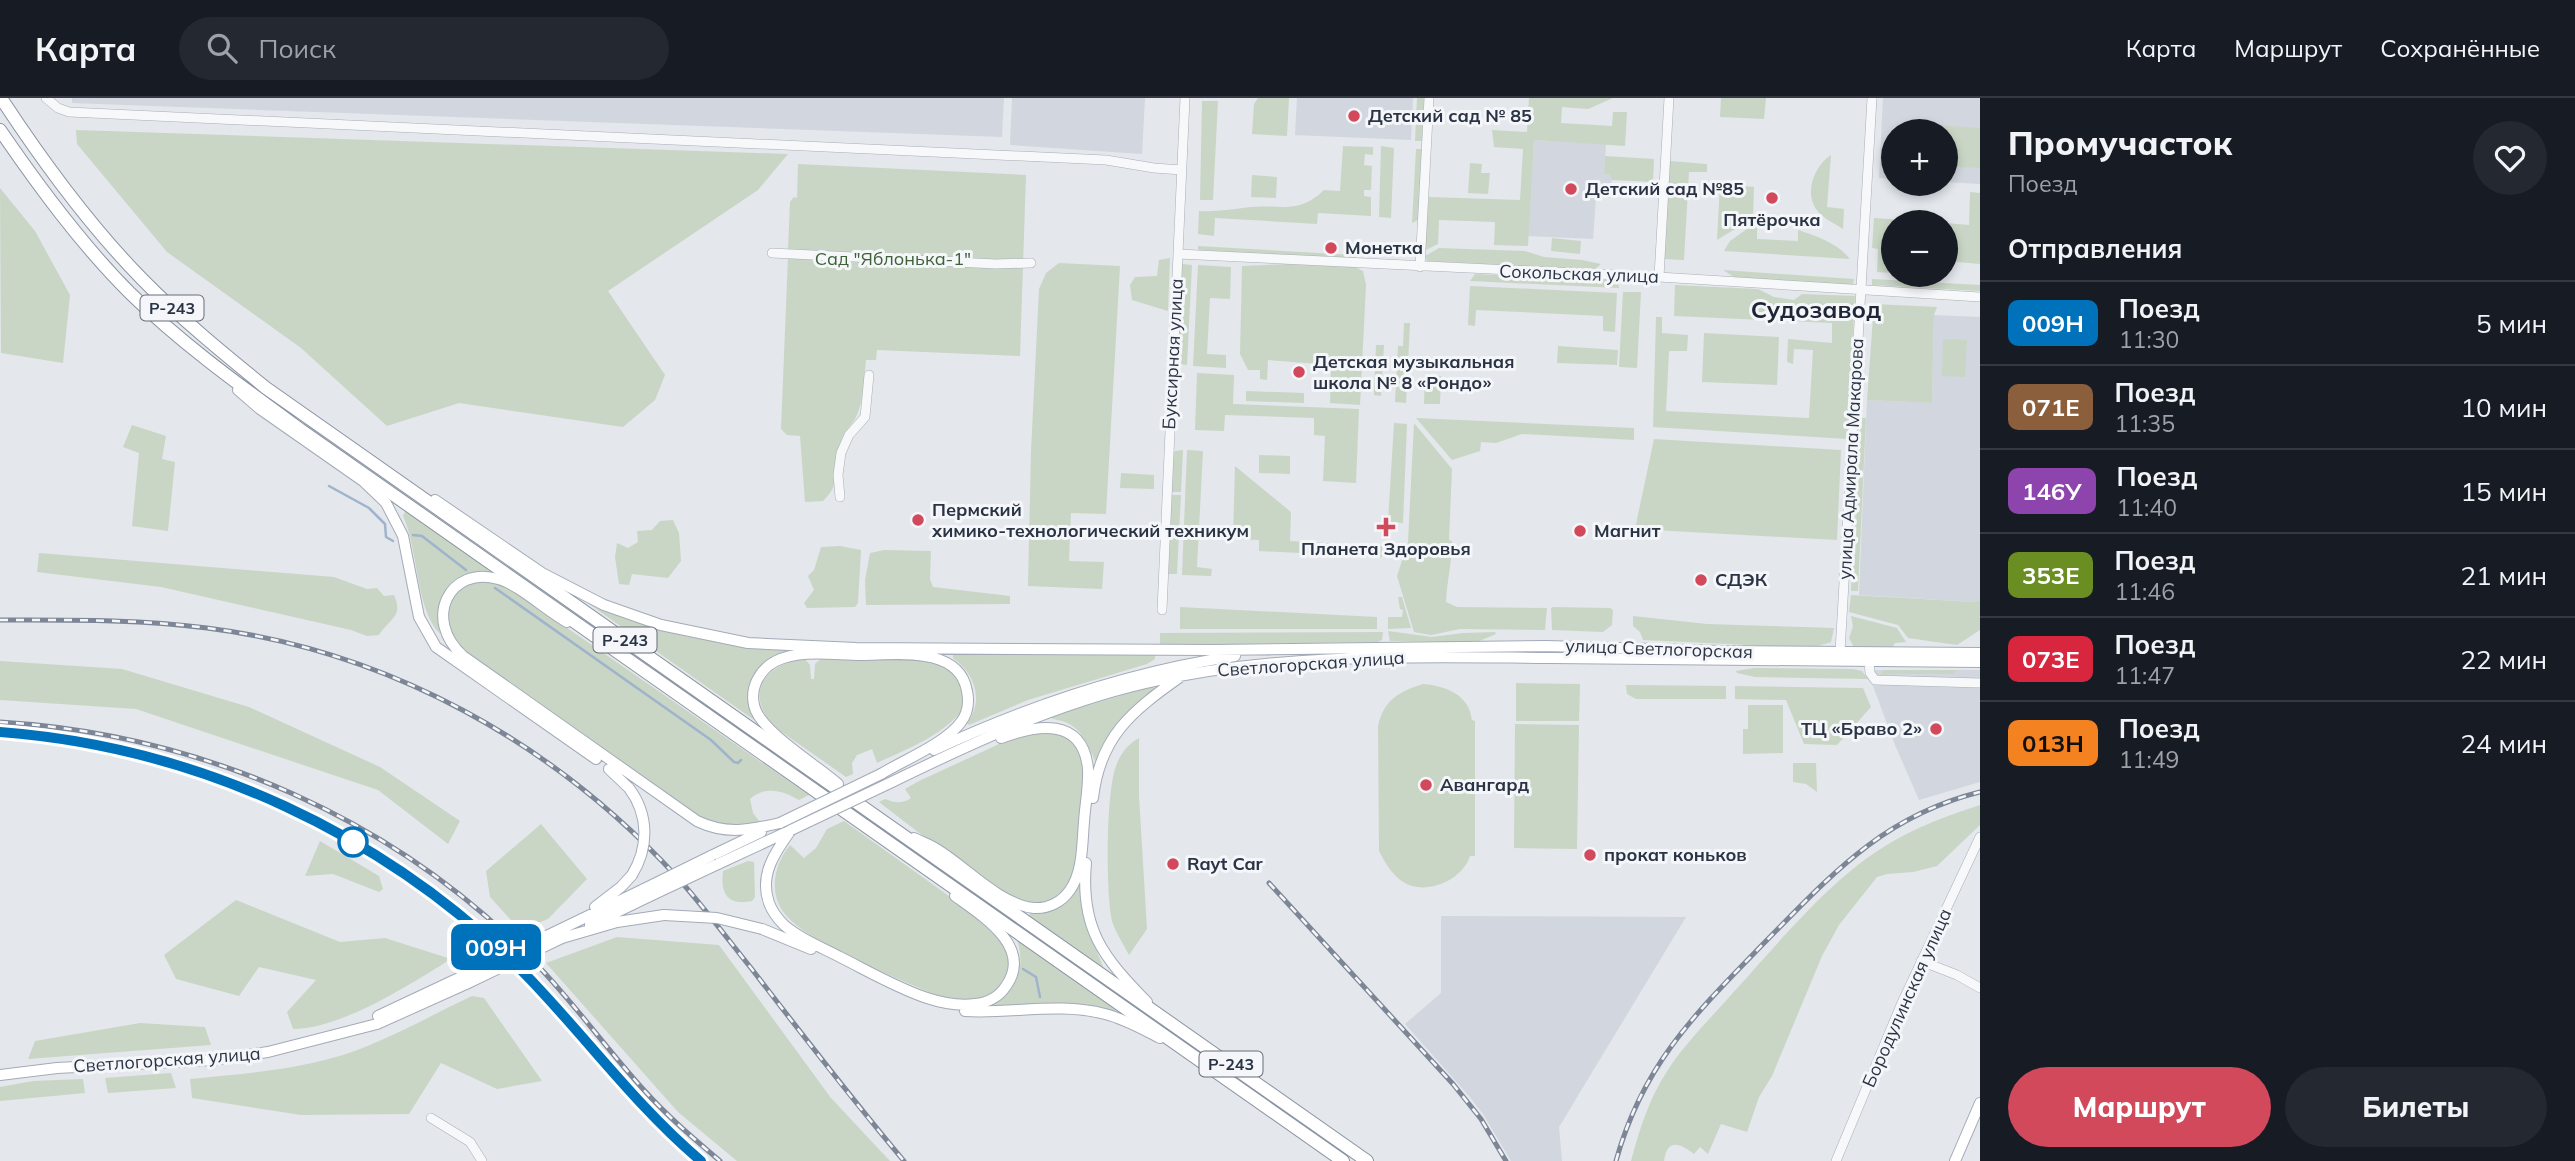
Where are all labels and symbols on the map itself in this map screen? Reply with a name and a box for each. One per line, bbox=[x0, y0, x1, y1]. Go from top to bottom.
place label: Детский сад № 85 bbox=[1368, 104, 1532, 127]
marker: Детский сад № 85 bbox=[1346, 108, 1362, 124]
place label: Детский сад №85 bbox=[1585, 177, 1744, 200]
marker: Детский сад №85 bbox=[1563, 181, 1579, 197]
marker: Пятёрочка bbox=[1764, 190, 1780, 206]
place label: Пятёрочка bbox=[1723, 208, 1821, 231]
place label: Монетка bbox=[1345, 236, 1423, 259]
marker: Монетка bbox=[1323, 240, 1339, 256]
park label: Сад "Яблонька-1" bbox=[815, 247, 971, 270]
street label: Сокольская улица bbox=[1499, 259, 1659, 288]
street label: Буксирная улица bbox=[1157, 278, 1188, 430]
district label: Судозавод bbox=[1751, 294, 1881, 324]
road number: Р-243 bbox=[140, 296, 204, 320]
street label: улица Адмирала Макарова bbox=[1833, 338, 1868, 580]
place label: Детская музыкальная школа № 8 «Рондо» bbox=[1313, 350, 1515, 394]
marker: Детская музыкальная школа № 8 «Рондо» bbox=[1291, 364, 1307, 380]
place label: Пермский химико-технологический техникум bbox=[931, 498, 1249, 542]
marker: Пермский химико-технологический техникум bbox=[910, 512, 926, 528]
marker: Планета Здоровья bbox=[1378, 519, 1394, 535]
place label: Магнит bbox=[1594, 519, 1661, 542]
marker: Магнит bbox=[1572, 523, 1588, 539]
place label: Планета Здоровья bbox=[1301, 537, 1471, 560]
place label: СДЭК bbox=[1715, 568, 1768, 591]
marker: СДЭК bbox=[1693, 572, 1709, 588]
road number: Р-243 bbox=[594, 628, 656, 652]
street label: улица Светлогорская bbox=[1565, 634, 1753, 663]
street label: Светлогорская улица bbox=[1217, 645, 1405, 682]
place label: ТЦ «Браво 2» bbox=[1801, 717, 1922, 740]
marker: ТЦ «Браво 2» bbox=[1928, 721, 1944, 737]
place label: Авангард bbox=[1440, 773, 1530, 796]
marker: Авангард bbox=[1418, 777, 1434, 793]
unlabelled marker bbox=[338, 827, 368, 857]
place label: прокат коньков bbox=[1604, 843, 1747, 866]
marker: прокат коньков bbox=[1582, 847, 1598, 863]
place label: Rayt Car bbox=[1187, 852, 1264, 875]
marker: Rayt Car bbox=[1165, 856, 1181, 872]
street label: Бородулинская улица bbox=[1857, 905, 1956, 1091]
line badge: 009Н bbox=[447, 924, 545, 970]
street label: Светлогорская улица bbox=[73, 1041, 261, 1078]
road number: Р-243 bbox=[1200, 1052, 1262, 1076]

